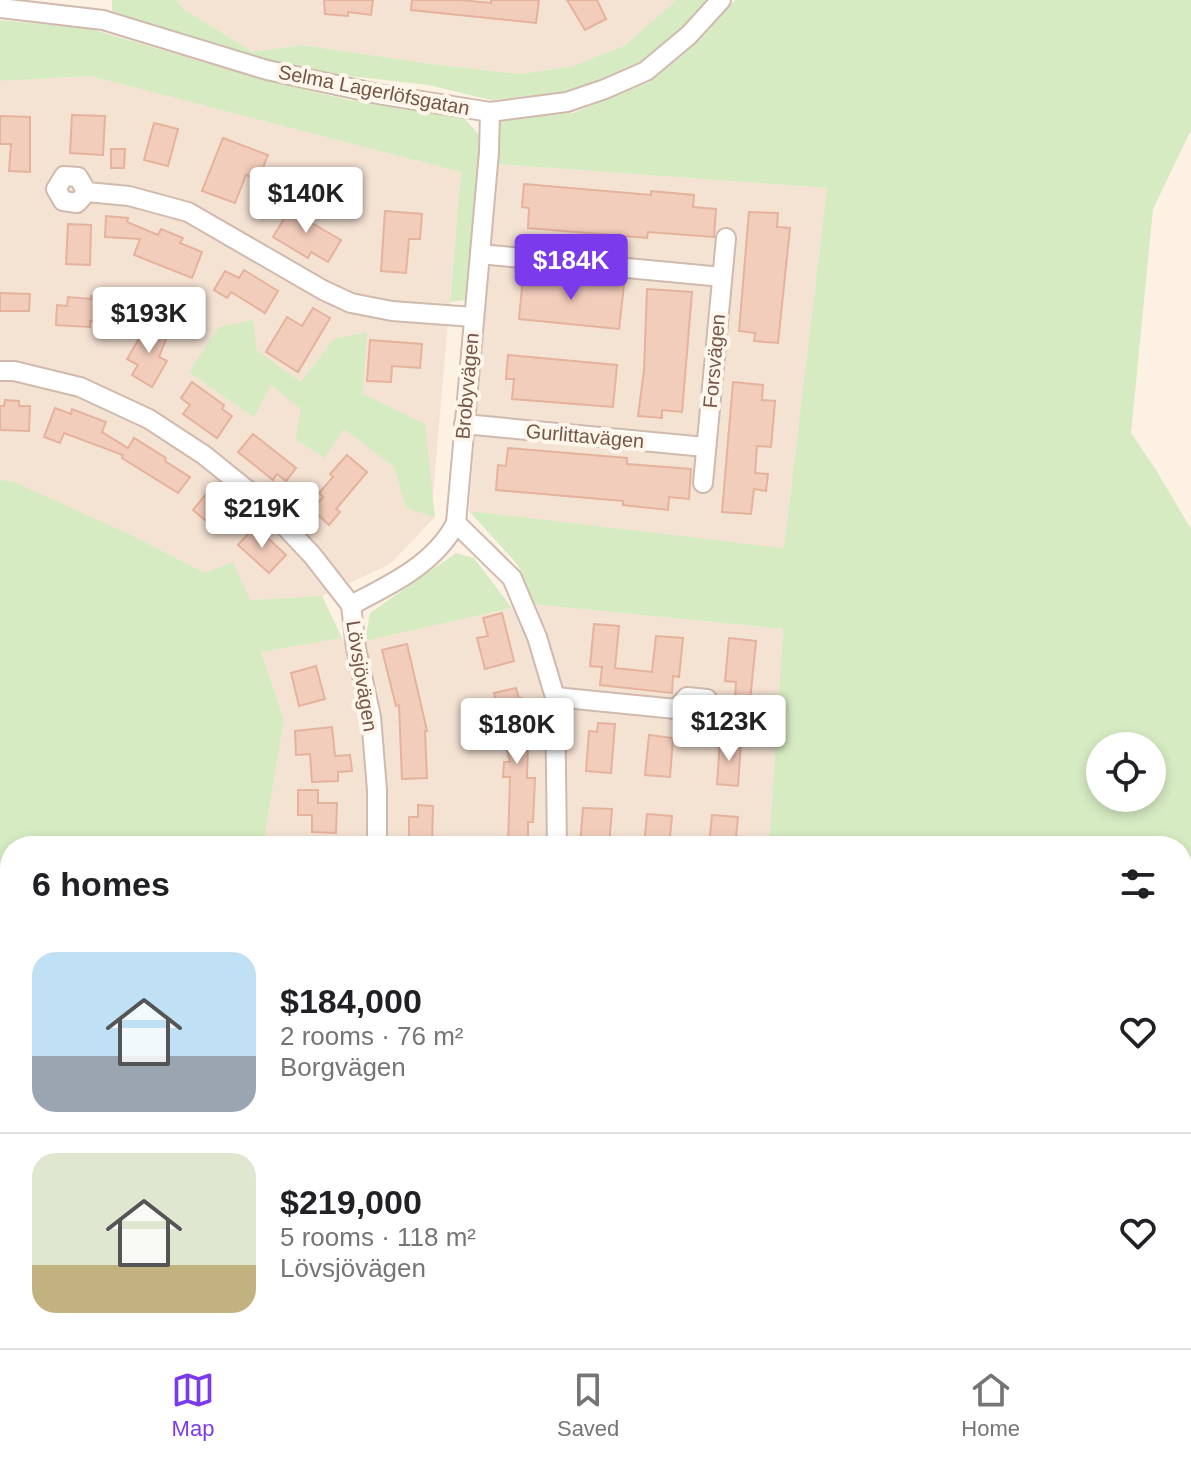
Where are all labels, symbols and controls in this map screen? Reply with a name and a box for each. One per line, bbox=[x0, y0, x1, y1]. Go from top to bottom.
street label: Selma Lagerlöfsgatan bbox=[276, 61, 472, 119]
pin: $140K bbox=[250, 167, 362, 235]
text: $140K bbox=[268, 178, 344, 208]
pin: $184K bbox=[515, 234, 627, 302]
text: $184K bbox=[533, 245, 609, 275]
pin: $193K bbox=[93, 287, 205, 355]
text: $193K bbox=[111, 298, 187, 328]
street label: Forsvägen bbox=[699, 313, 729, 409]
street label: Brobyvägen bbox=[451, 332, 483, 440]
street label: Gurlittavägen bbox=[525, 420, 645, 452]
pin: $219K bbox=[206, 482, 318, 550]
text: $219K bbox=[224, 493, 300, 523]
street label: Lövsjövägen bbox=[342, 619, 382, 733]
pin: $123K bbox=[673, 695, 785, 763]
pin: $180K bbox=[461, 698, 573, 766]
text: $123K bbox=[691, 706, 767, 736]
text: $180K bbox=[479, 709, 555, 739]
map controls bbox=[1086, 732, 1166, 812]
button: locate bbox=[1086, 732, 1166, 812]
icon: filters bbox=[1116, 862, 1160, 906]
text: 6 homes bbox=[32, 865, 170, 903]
text: $184,000 bbox=[280, 982, 422, 1020]
icon: home bbox=[96, 984, 192, 1080]
icon: heart bbox=[1116, 1010, 1160, 1054]
text: 2 rooms · 76 m² bbox=[280, 1021, 464, 1051]
text: Borgvägen bbox=[280, 1052, 406, 1082]
text: $219,000 bbox=[280, 1183, 422, 1221]
icon: home bbox=[96, 1185, 192, 1281]
icon: heart bbox=[1116, 1211, 1160, 1255]
text: 5 rooms · 118 m² bbox=[280, 1222, 476, 1252]
text: Lövsjövägen bbox=[280, 1253, 426, 1283]
tab: Map bbox=[171, 1368, 215, 1442]
tab: Saved bbox=[557, 1368, 619, 1442]
tab: Home bbox=[961, 1368, 1020, 1442]

